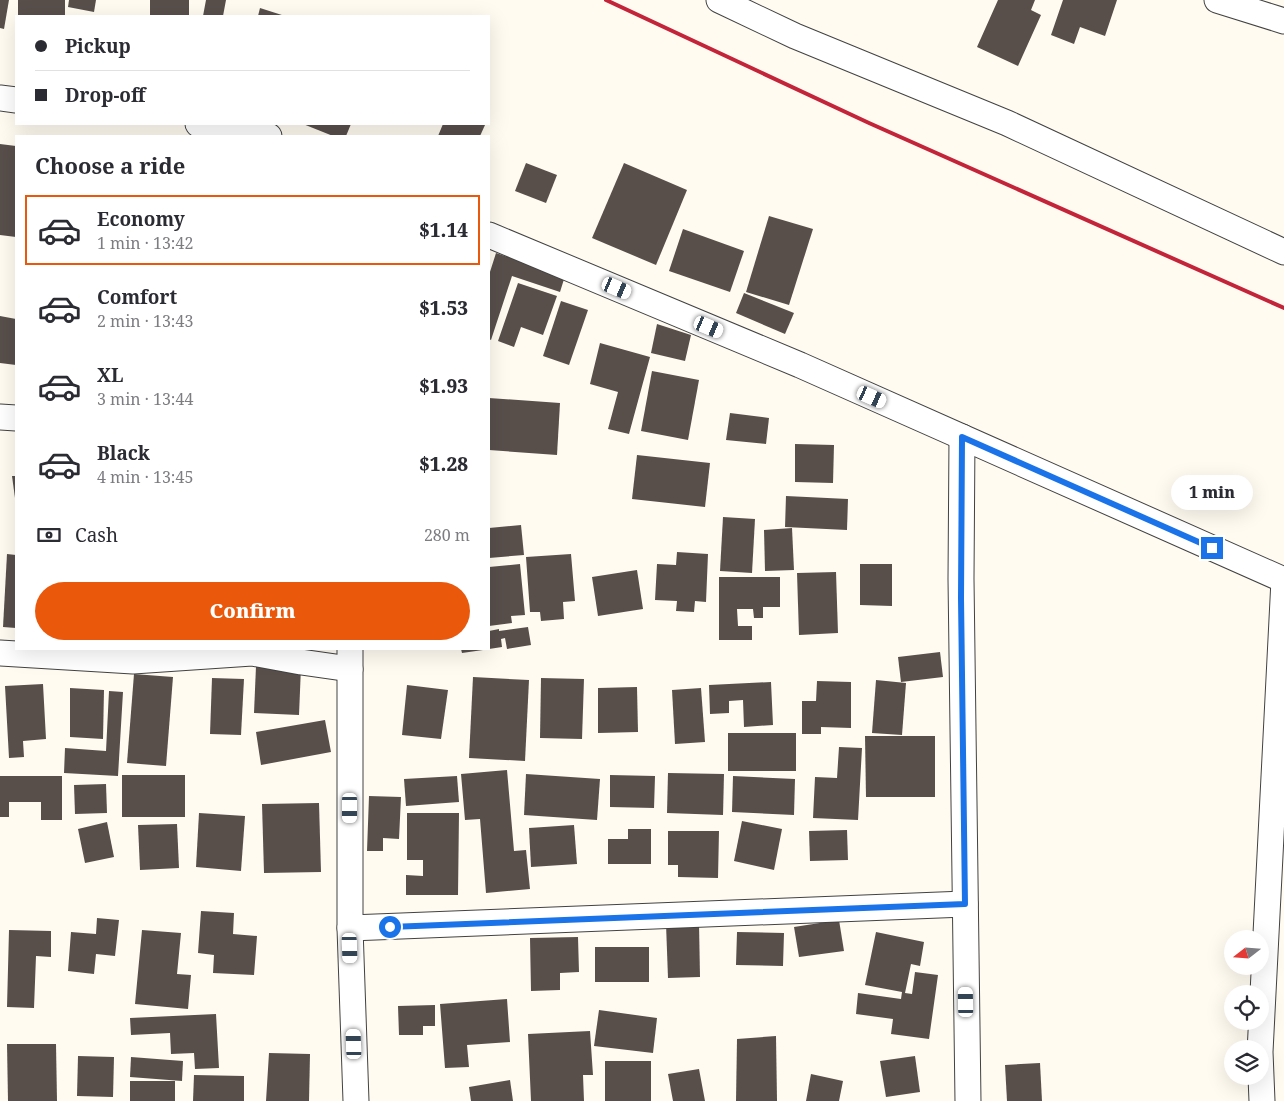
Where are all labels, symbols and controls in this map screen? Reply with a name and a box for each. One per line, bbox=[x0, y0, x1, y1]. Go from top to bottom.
text: Pickup bbox=[65, 33, 131, 59]
text: Drop-off bbox=[65, 82, 145, 108]
text: Choose a ride bbox=[35, 150, 185, 180]
text: Economy bbox=[97, 206, 185, 232]
icon: car bbox=[37, 208, 82, 253]
text: $1.14 bbox=[419, 217, 468, 243]
text: 1 min · 13:42 bbox=[97, 232, 193, 254]
car bbox=[600, 275, 633, 301]
text: Comfort bbox=[97, 284, 177, 310]
icon: car bbox=[37, 286, 82, 331]
text: $1.53 bbox=[419, 295, 468, 321]
text: 2 min · 13:43 bbox=[97, 310, 193, 332]
car bbox=[692, 314, 725, 340]
text: XL bbox=[97, 362, 123, 388]
icon: car bbox=[37, 364, 82, 409]
text: $1.93 bbox=[419, 373, 468, 399]
car bbox=[855, 384, 888, 410]
text: 3 min · 13:44 bbox=[97, 388, 193, 410]
text: Black bbox=[97, 440, 150, 466]
icon: car bbox=[37, 442, 82, 487]
text: $1.28 bbox=[419, 451, 468, 477]
text: 4 min · 13:45 bbox=[97, 466, 193, 488]
callout: 1 min bbox=[1171, 476, 1253, 510]
text: 1 min bbox=[1189, 481, 1235, 503]
icon: cash bbox=[35, 521, 63, 549]
text: Cash bbox=[75, 522, 118, 548]
text: 280 m bbox=[424, 524, 470, 546]
route end bbox=[1201, 537, 1223, 559]
button: Confirm bbox=[35, 582, 470, 640]
car bbox=[342, 793, 357, 823]
route start bbox=[379, 916, 401, 938]
north arrow bbox=[1224, 930, 1269, 975]
map controls bbox=[1224, 930, 1269, 1085]
car bbox=[341, 933, 358, 963]
button: locate bbox=[1224, 985, 1269, 1030]
car bbox=[958, 987, 973, 1017]
car bbox=[345, 1029, 362, 1059]
button: layers bbox=[1224, 1040, 1269, 1085]

